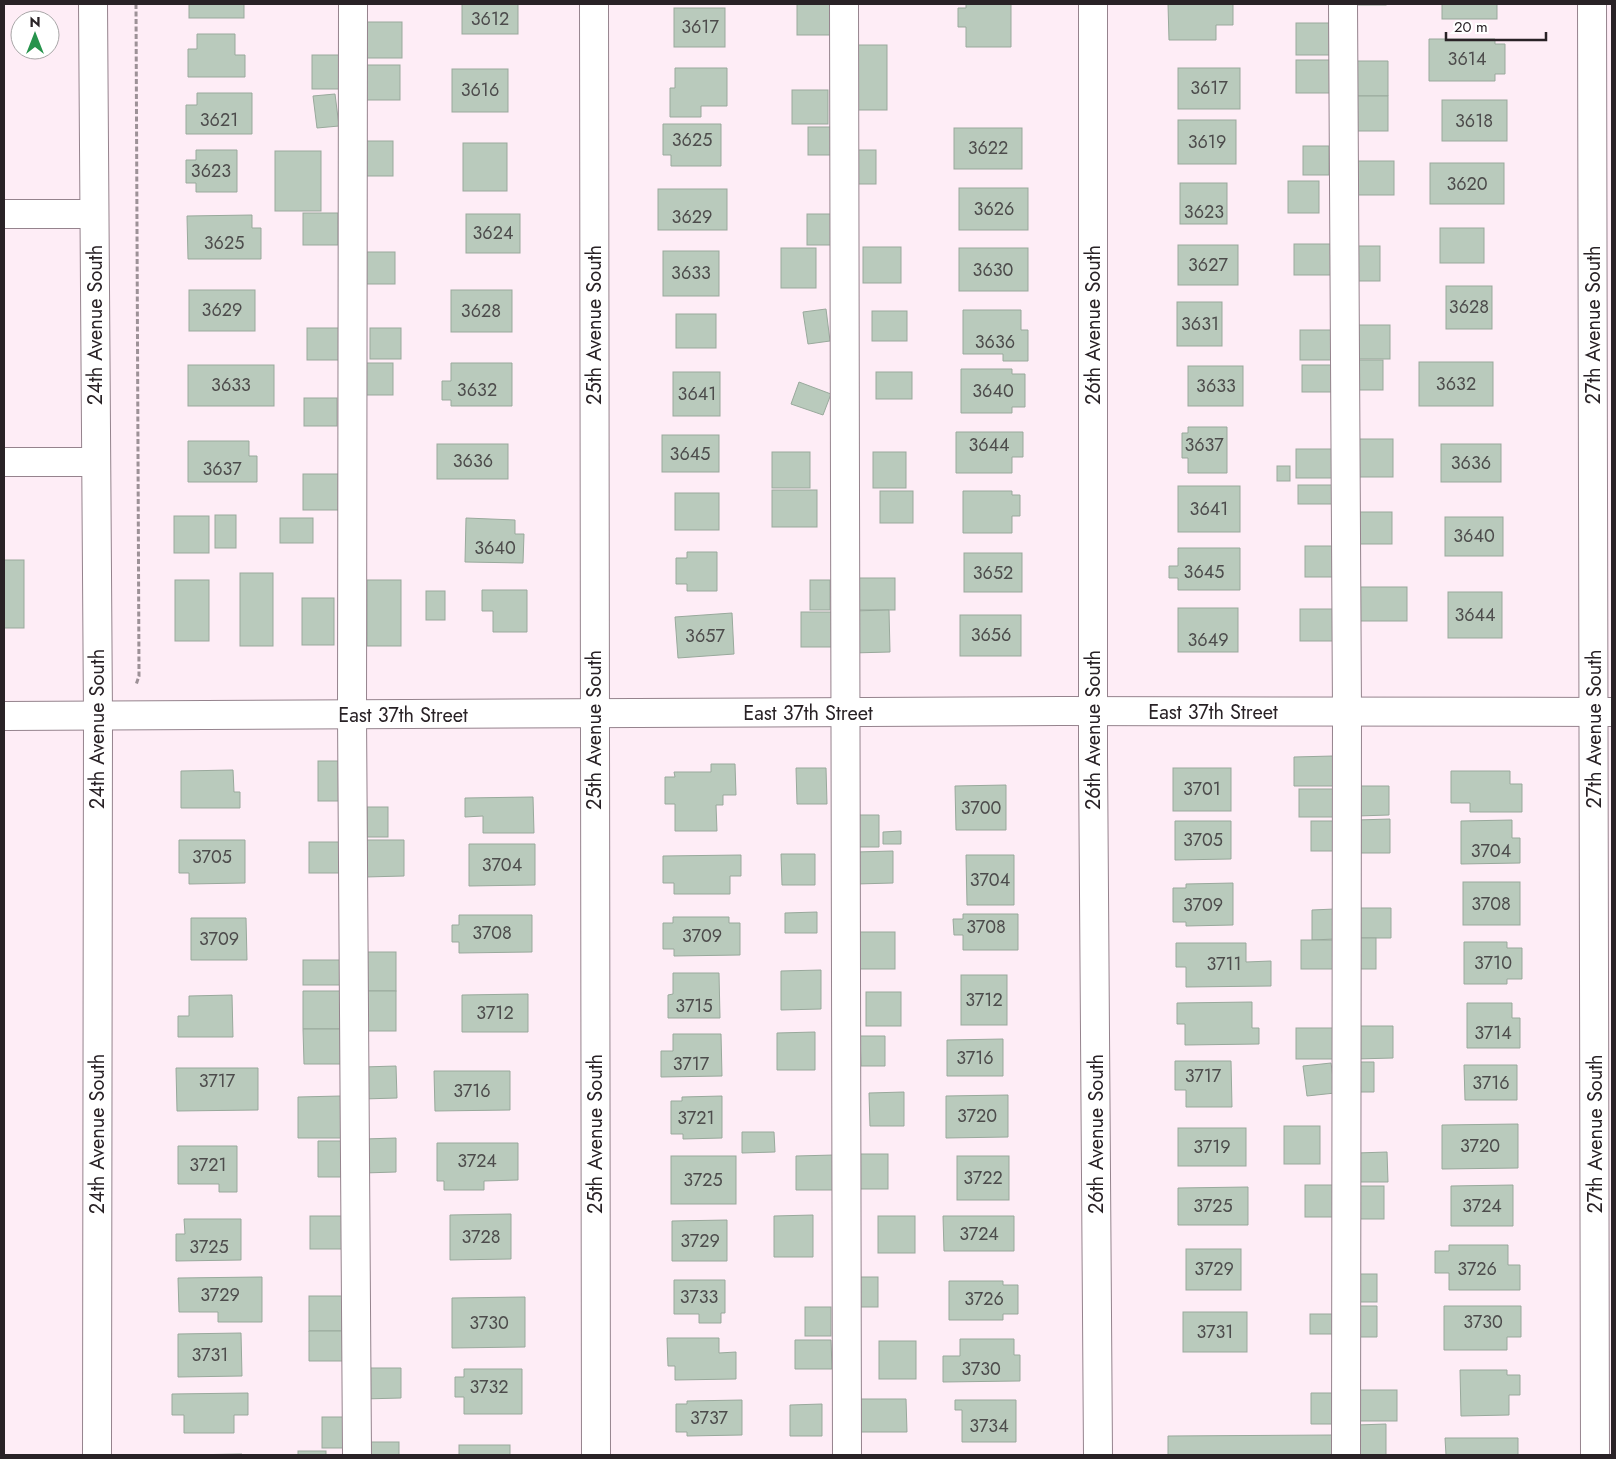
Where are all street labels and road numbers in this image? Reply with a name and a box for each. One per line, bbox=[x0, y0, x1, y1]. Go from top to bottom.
street label: 24th Avenue South bbox=[81, 245, 110, 405]
street label: 25th Avenue South bbox=[580, 245, 609, 405]
street label: 26th Avenue South bbox=[1079, 245, 1108, 405]
street label: 27th Avenue South bbox=[1579, 245, 1608, 405]
street label: 24th Avenue South bbox=[83, 649, 112, 809]
street label: 27th Avenue South bbox=[1580, 649, 1609, 809]
street label: 25th Avenue South bbox=[580, 650, 609, 810]
street label: 26th Avenue South bbox=[1079, 650, 1108, 810]
street label: East 37th Street bbox=[1148, 698, 1278, 727]
street label: East 37th Street bbox=[743, 699, 873, 728]
street label: East 37th Street bbox=[338, 701, 468, 730]
street label: 24th Avenue South bbox=[83, 1054, 112, 1214]
street label: 25th Avenue South bbox=[581, 1054, 610, 1214]
street label: 26th Avenue South bbox=[1082, 1054, 1111, 1214]
street label: 27th Avenue South bbox=[1581, 1054, 1610, 1214]

